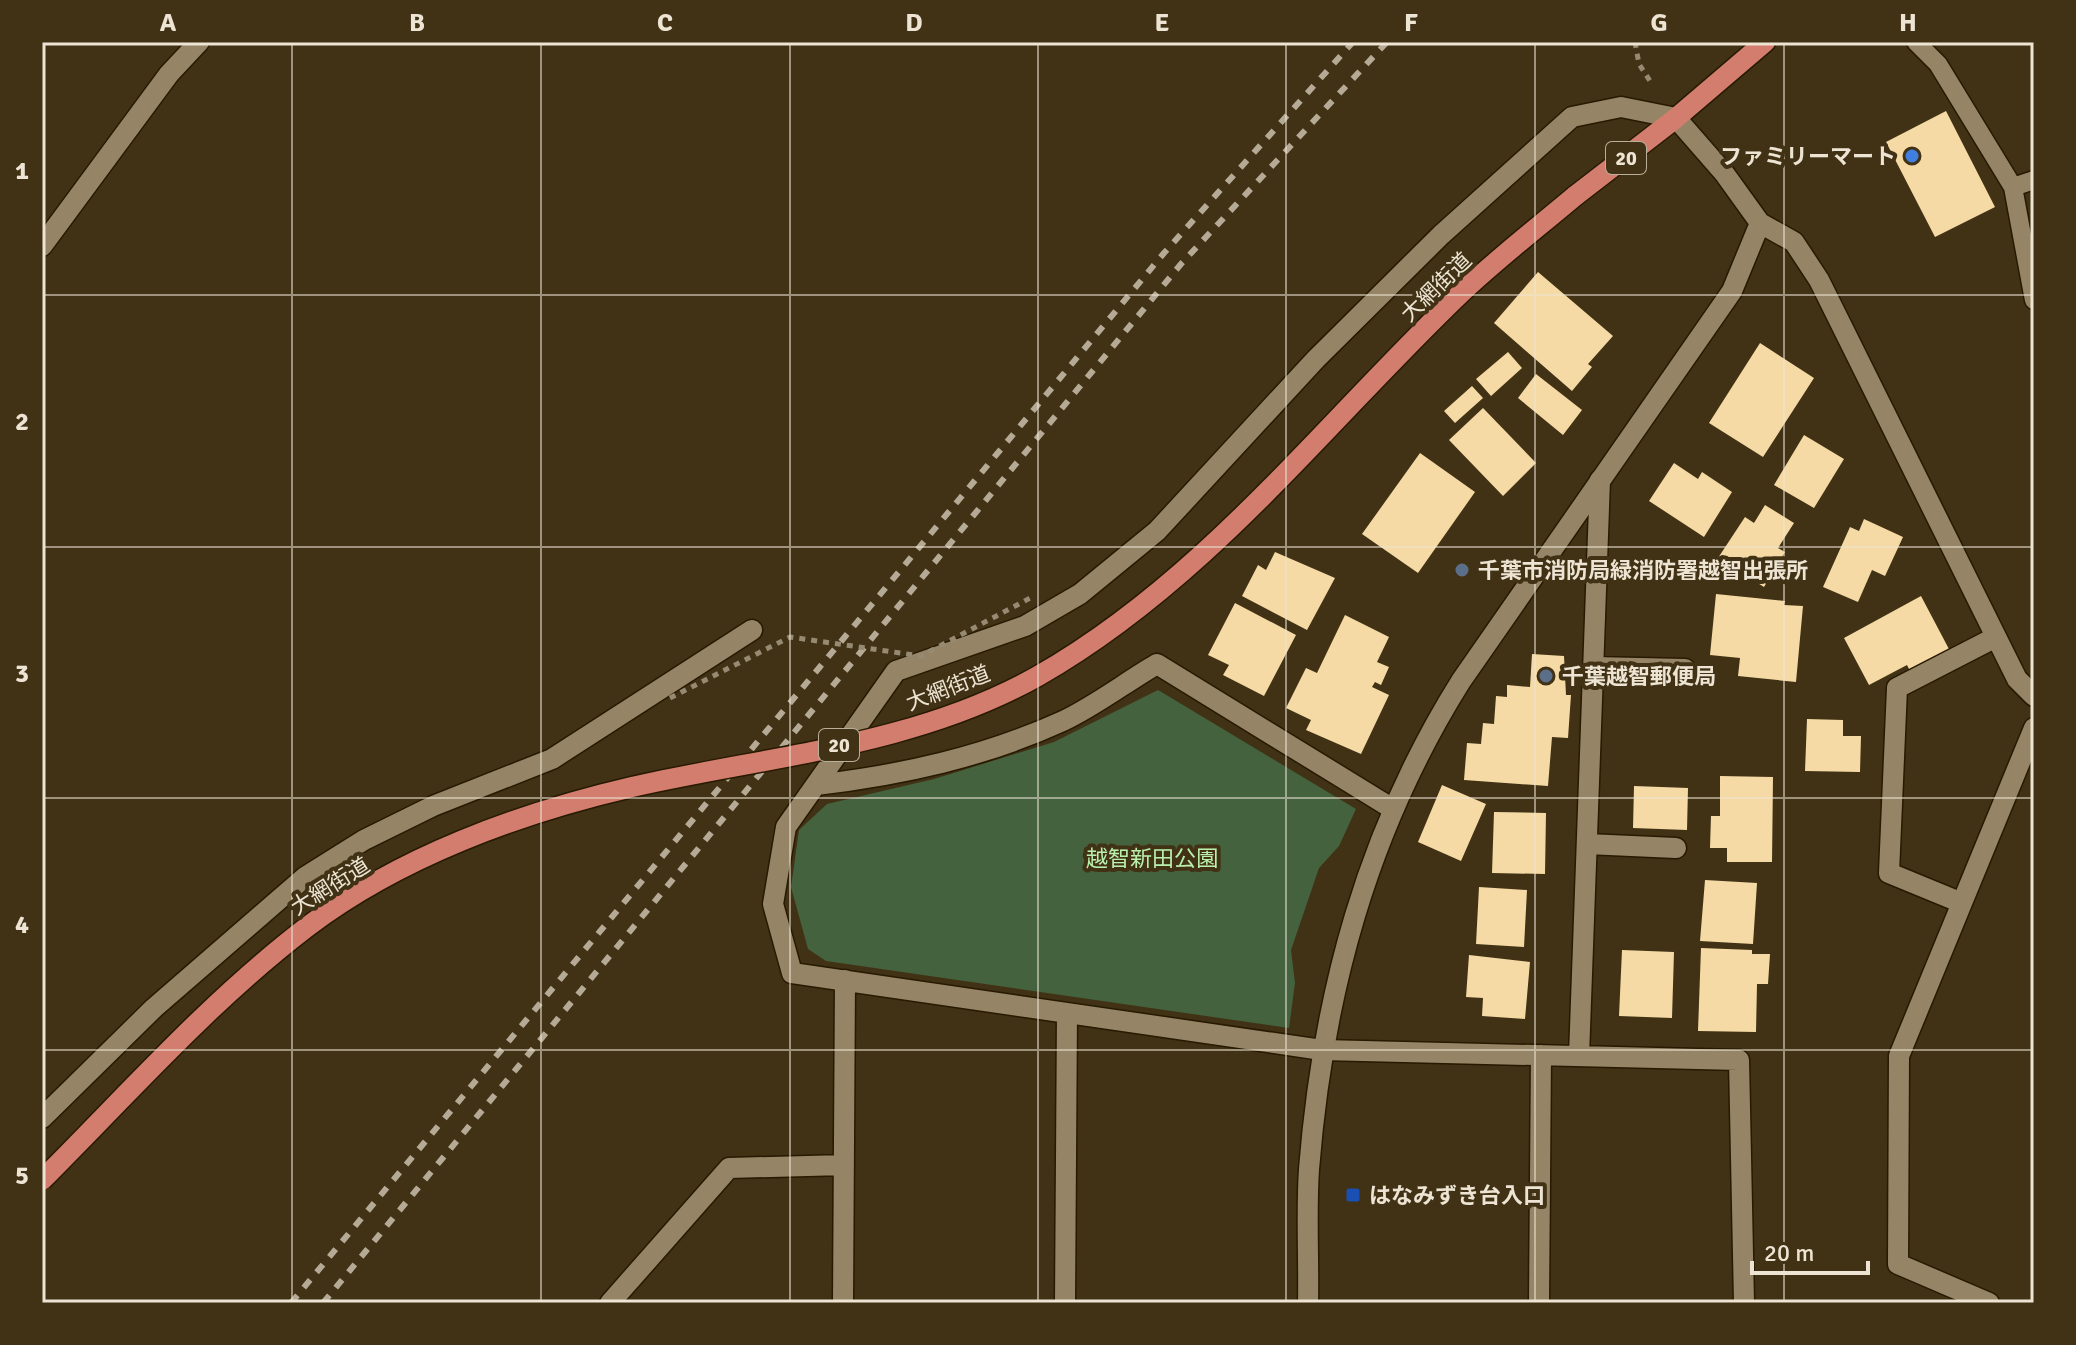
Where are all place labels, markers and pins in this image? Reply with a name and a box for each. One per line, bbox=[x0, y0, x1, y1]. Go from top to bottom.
place label: ファミリーマート bbox=[1720, 143, 1896, 170]
marker: ファミリーマート bbox=[1903, 147, 1921, 165]
place label: 千葉市消防局緑消防署越智出張所 bbox=[1478, 557, 1808, 584]
marker: 千葉市消防局緑消防署越智出張所 bbox=[1453, 561, 1471, 579]
place label: 千葉越智郵便局 bbox=[1562, 663, 1716, 690]
marker: 千葉越智郵便局 bbox=[1537, 667, 1555, 685]
place label: はなみずき台入口 bbox=[1369, 1182, 1545, 1209]
marker: はなみずき台入口 bbox=[1344, 1186, 1362, 1204]

